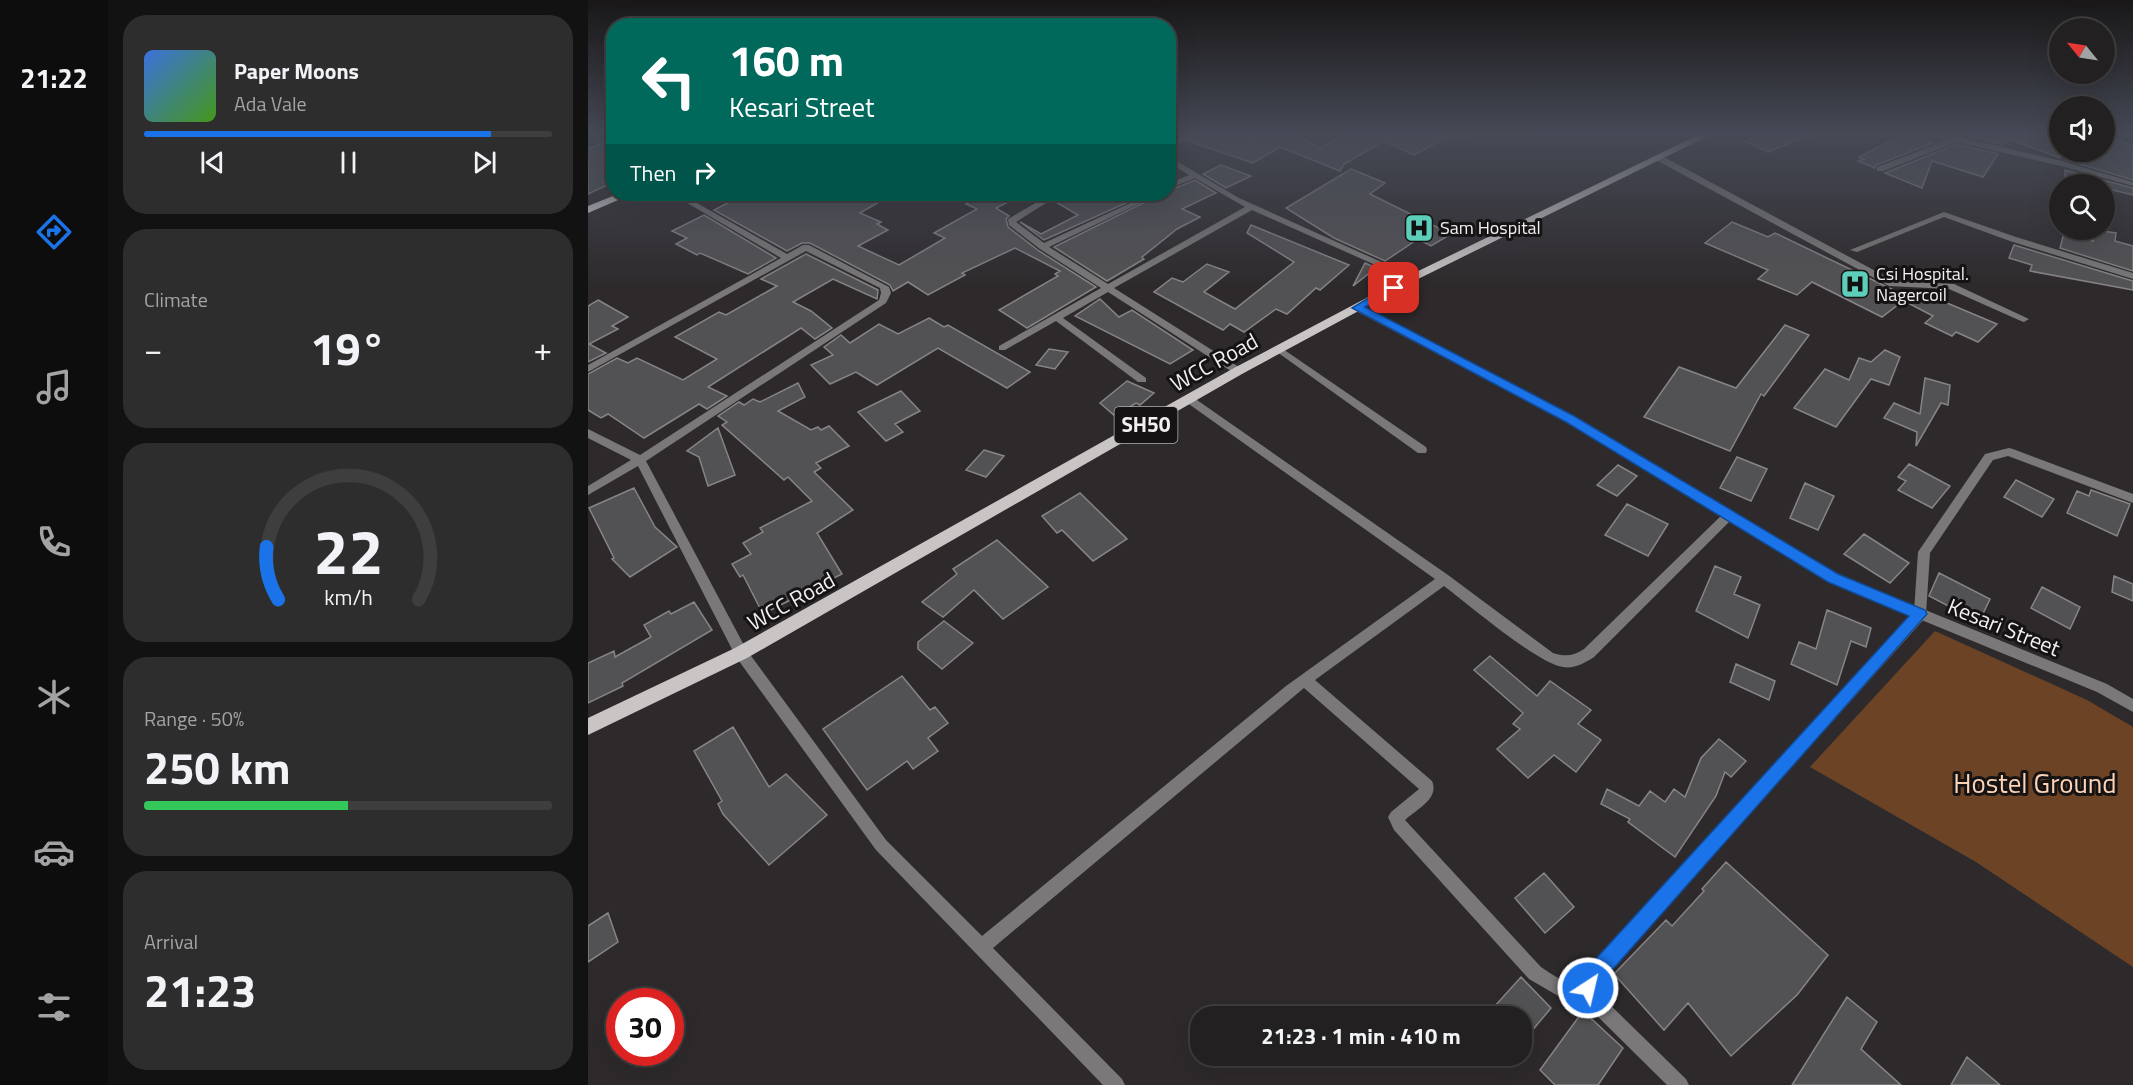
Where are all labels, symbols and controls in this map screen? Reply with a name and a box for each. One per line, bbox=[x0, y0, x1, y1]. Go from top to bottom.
north arrow bbox=[2049, 18, 2115, 84]
map controls bbox=[2049, 18, 2115, 240]
text: 160 m bbox=[729, 28, 844, 92]
icon: left bbox=[630, 42, 708, 120]
text: Paper Moons bbox=[234, 54, 359, 88]
text: 21:22 bbox=[20, 57, 88, 98]
text: Kesari Street bbox=[729, 86, 874, 127]
text: Ada Vale bbox=[234, 88, 307, 119]
button: sound bbox=[2049, 96, 2115, 162]
icon: previous bbox=[196, 146, 229, 179]
icon: pause bbox=[332, 146, 365, 179]
icon: next bbox=[468, 146, 501, 179]
text: Then bbox=[630, 156, 676, 190]
icon: right bbox=[688, 156, 721, 189]
button: search bbox=[2049, 174, 2115, 240]
icon: directions bbox=[33, 211, 75, 253]
hospital icon: Sam Hospital bbox=[1403, 212, 1435, 244]
place label: Sam Hospital bbox=[1440, 214, 1541, 241]
place label: Csi Hospital. Nagercoil bbox=[1876, 260, 1969, 308]
pin bbox=[1368, 262, 1419, 313]
hospital icon: Csi Hospital. Nagercoil bbox=[1839, 268, 1871, 300]
icon: arrive bbox=[1377, 271, 1410, 304]
text: Climate bbox=[144, 284, 208, 315]
text: 19° bbox=[310, 314, 386, 382]
text: − bbox=[144, 324, 162, 374]
text: + bbox=[534, 324, 552, 374]
street label: WCC Road bbox=[1164, 324, 1264, 400]
icon: music bbox=[33, 366, 75, 408]
road number: SH50 bbox=[1114, 407, 1178, 443]
text: 22 bbox=[313, 503, 383, 598]
icon: phone bbox=[33, 521, 75, 563]
street label: WCC Road bbox=[741, 563, 841, 639]
text: km/h bbox=[324, 581, 372, 613]
street label: Kesari Street bbox=[1943, 589, 2066, 665]
icon: climate bbox=[33, 676, 75, 718]
text: Range · 50% bbox=[144, 703, 244, 734]
text: 250 km bbox=[144, 733, 290, 801]
park label: Hostel Ground bbox=[1953, 762, 2117, 803]
icon: car bbox=[33, 831, 75, 873]
text: Arrival bbox=[144, 926, 198, 957]
text: 21:23 bbox=[144, 956, 256, 1024]
position arrow bbox=[1556, 956, 1620, 1020]
icon: filters bbox=[33, 986, 75, 1028]
speed limit sign: 30 bbox=[606, 988, 684, 1066]
text: 21:23 · 1 min · 410 m bbox=[1261, 1019, 1461, 1053]

